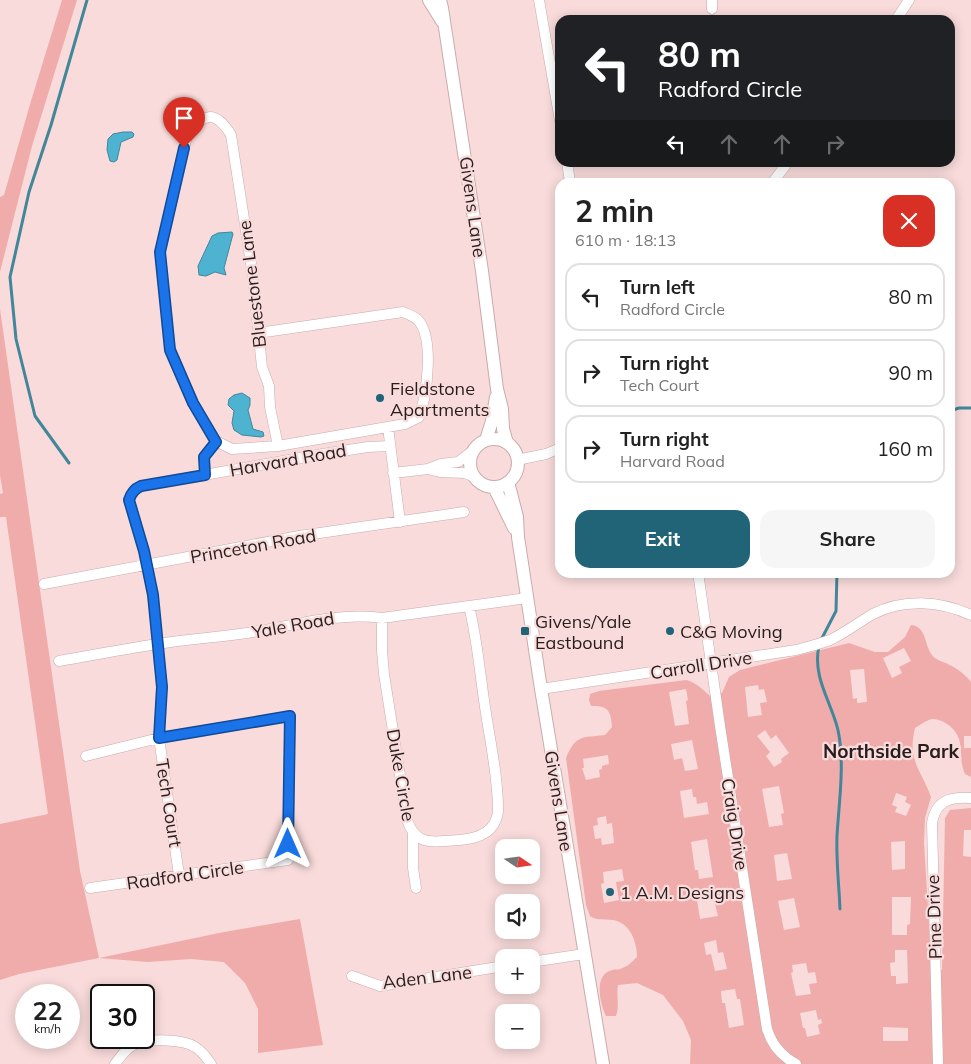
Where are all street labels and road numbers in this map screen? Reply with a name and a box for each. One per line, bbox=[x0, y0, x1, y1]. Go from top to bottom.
street label: Givens Lane bbox=[455, 155, 491, 259]
street label: Bluestone Lane bbox=[233, 219, 271, 349]
street label: Harvard Road bbox=[228, 438, 348, 482]
street label: Princeton Road bbox=[188, 524, 318, 568]
street label: Yale Road bbox=[249, 606, 336, 644]
street label: Carroll Drive bbox=[648, 646, 754, 684]
street label: Duke Circle bbox=[382, 727, 420, 823]
street label: Givens Lane bbox=[540, 749, 578, 853]
street label: Tech Court bbox=[151, 757, 187, 849]
street label: Craig Drive bbox=[716, 776, 754, 872]
street label: Radford Circle bbox=[125, 855, 245, 895]
street label: Pine Drive bbox=[921, 874, 947, 960]
street label: Aden Lane bbox=[381, 960, 473, 994]

